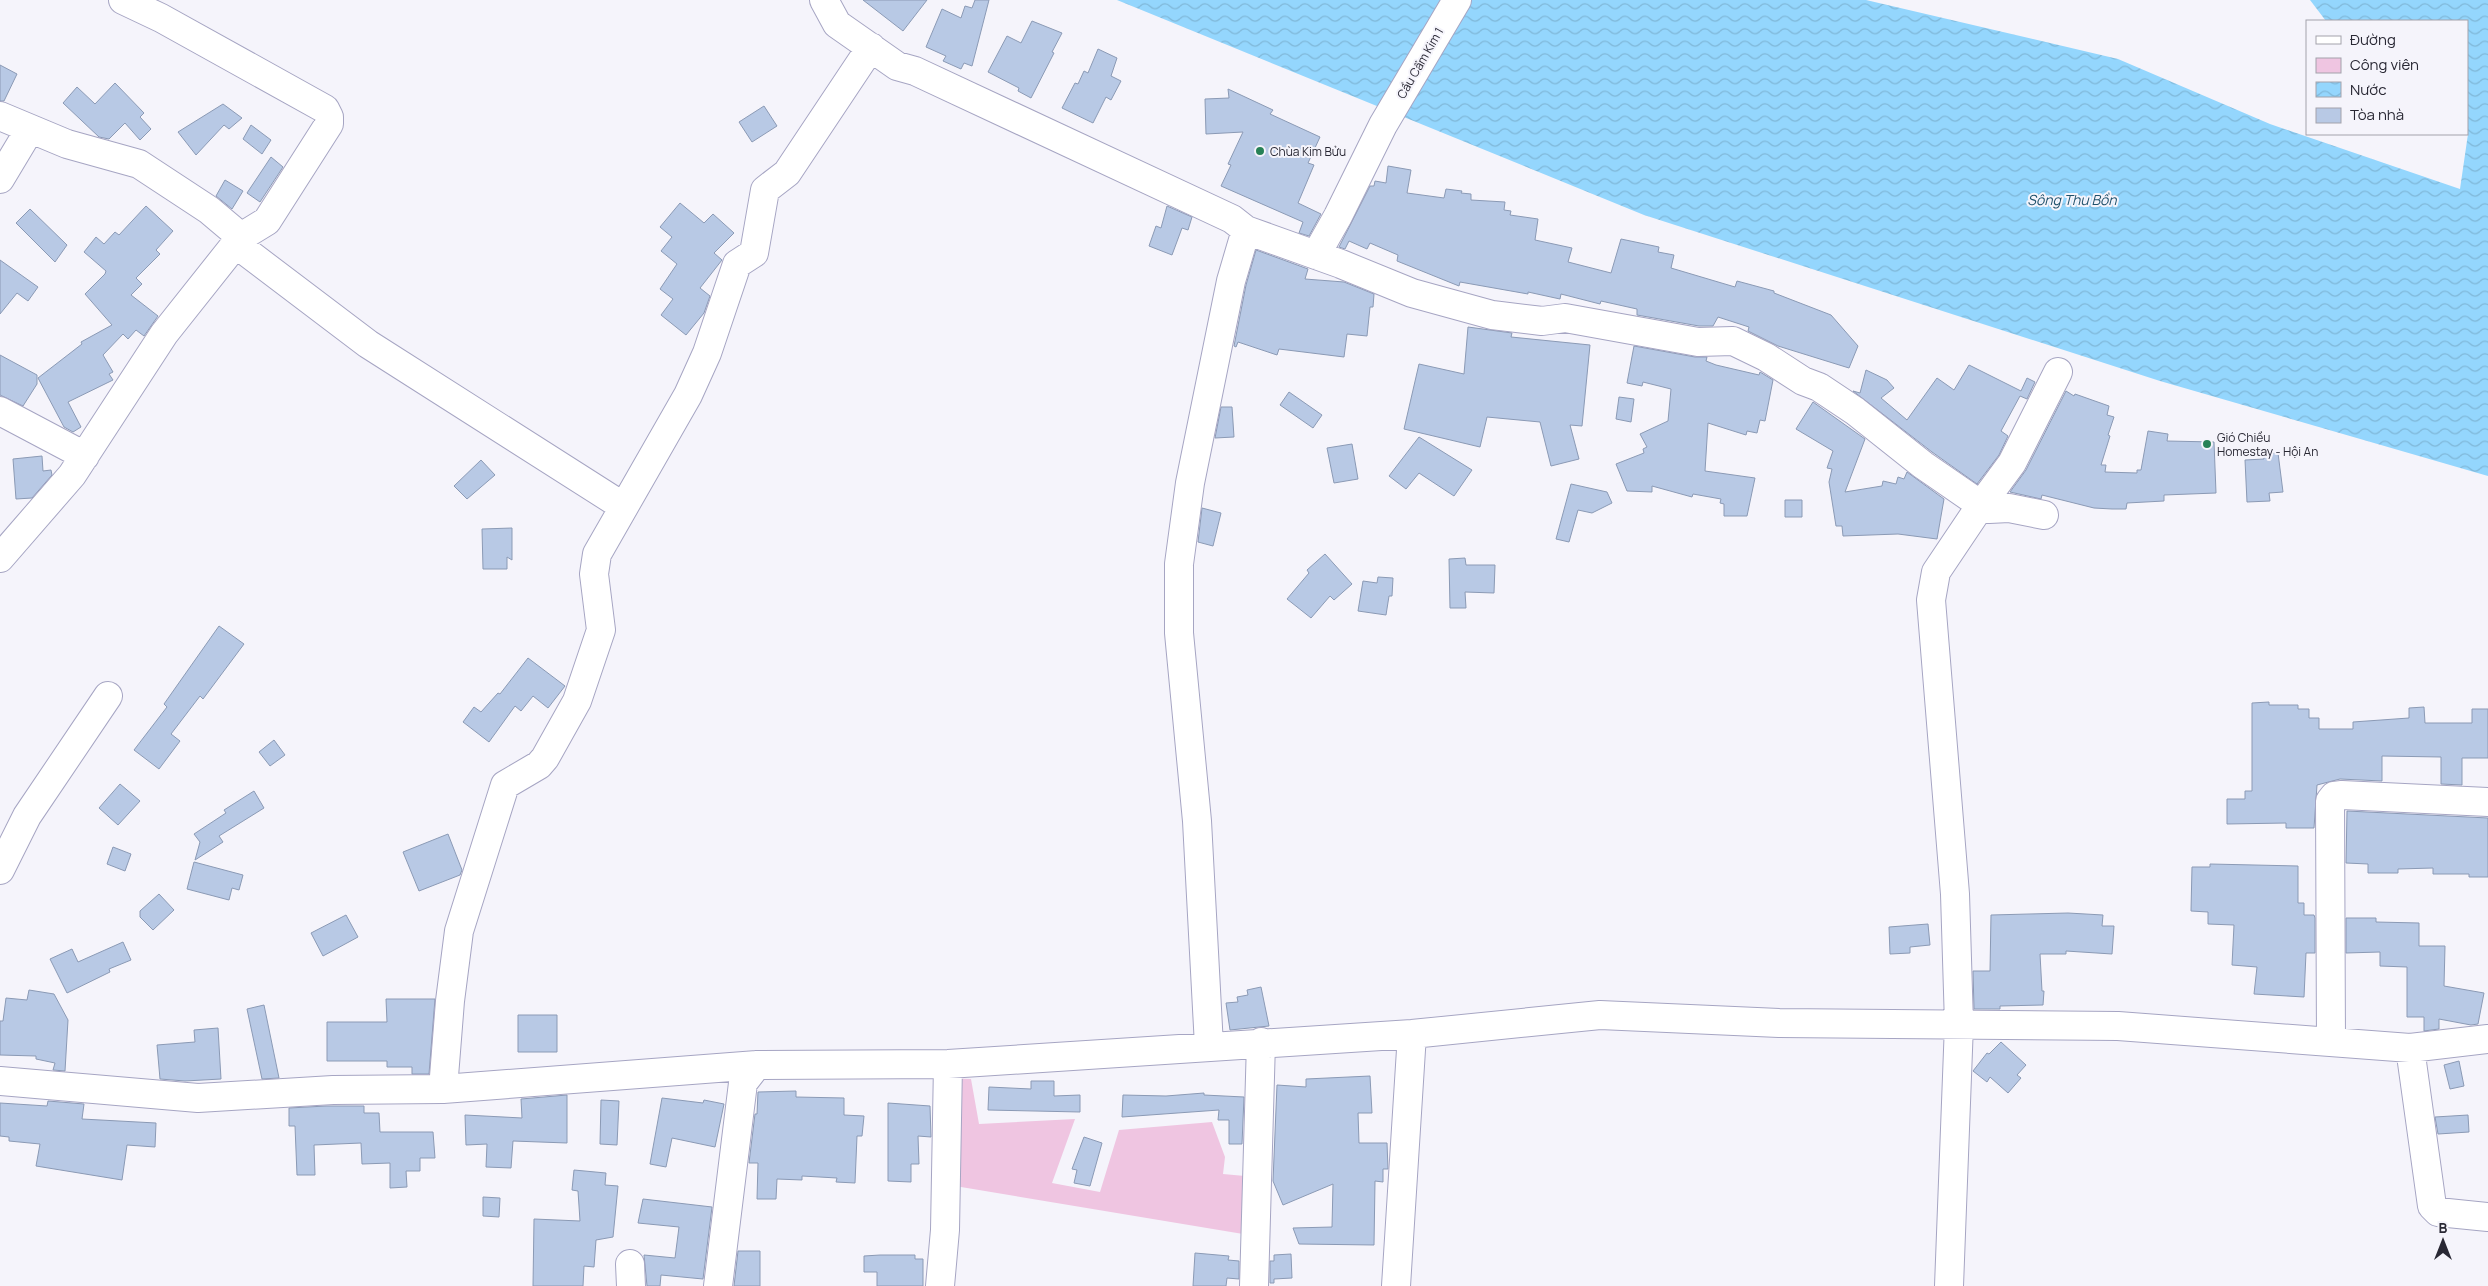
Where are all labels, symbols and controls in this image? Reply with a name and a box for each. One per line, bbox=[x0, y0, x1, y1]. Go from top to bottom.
legend bbox=[2306, 20, 2468, 135]
street label: Cầu Cẩm Kim 1 bbox=[1393, 24, 1447, 102]
text: Đường bbox=[2350, 29, 2396, 50]
text: Công viên bbox=[2350, 54, 2419, 75]
text: Nước bbox=[2350, 79, 2387, 100]
text: Tòa nhà bbox=[2350, 104, 2404, 125]
place label: Chùa Kim Bửu bbox=[1270, 143, 1346, 160]
marker: Chùa Kim Bửu bbox=[1254, 145, 1266, 157]
water label: Sông Thu Bồn bbox=[2027, 190, 2117, 209]
place label: Gió Chiều Homestay - Hội An bbox=[2217, 429, 2318, 460]
marker: Gió Chiều Homestay - Hội An bbox=[2201, 438, 2213, 450]
north arrow bbox=[2418, 1216, 2468, 1266]
text: B bbox=[2439, 1218, 2448, 1237]

